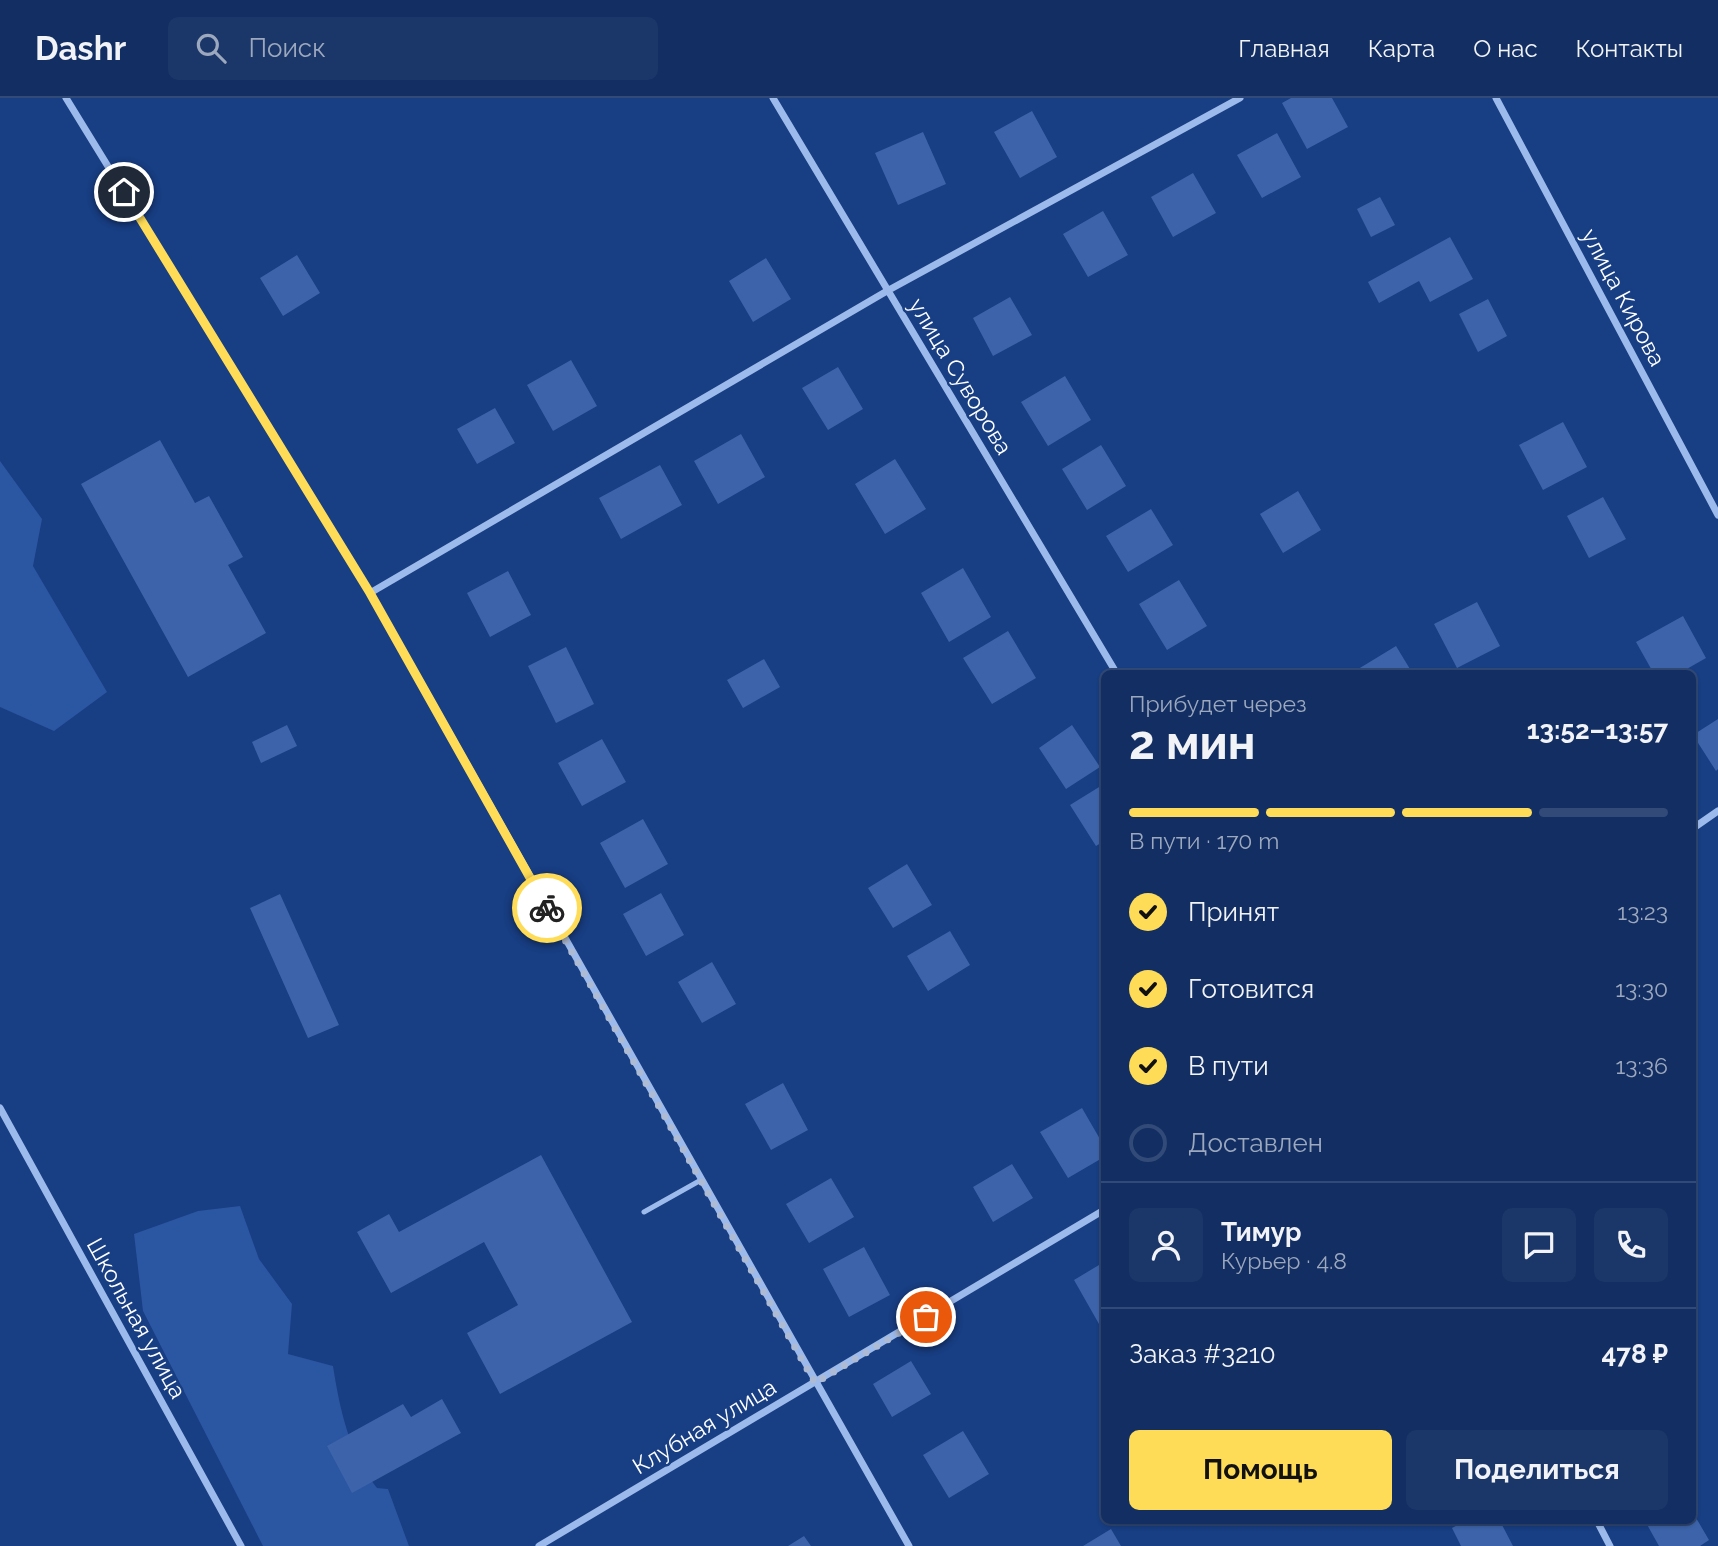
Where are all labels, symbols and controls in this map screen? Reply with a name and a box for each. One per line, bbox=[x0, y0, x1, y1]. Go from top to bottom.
search box bbox=[168, 17, 658, 80]
text: Dashr bbox=[35, 29, 126, 68]
icon: search bbox=[192, 29, 230, 67]
text: Поиск bbox=[248, 33, 326, 63]
text: Главная bbox=[1238, 34, 1330, 63]
text: Карта bbox=[1368, 34, 1435, 63]
text: О нас bbox=[1473, 34, 1538, 63]
text: Контакты bbox=[1576, 34, 1683, 63]
pin bbox=[94, 162, 154, 222]
icon: home bbox=[105, 173, 143, 211]
street label: улица Кирова bbox=[1576, 224, 1672, 370]
street label: улица Суворова bbox=[904, 293, 1018, 459]
text: Прибудет через bbox=[1129, 690, 1307, 717]
text: 13:52–13:57 bbox=[1527, 715, 1668, 745]
text: 2 мин bbox=[1129, 716, 1256, 770]
text: В пути · 170 m bbox=[1129, 827, 1279, 854]
courier bbox=[512, 873, 582, 943]
icon: bike bbox=[528, 889, 566, 927]
icon: check bbox=[1129, 893, 1167, 931]
text: Принят bbox=[1188, 897, 1279, 927]
text: 13:23 bbox=[1617, 898, 1668, 925]
icon: check bbox=[1129, 970, 1167, 1008]
text: Готовится bbox=[1188, 974, 1314, 1004]
text: 13:30 bbox=[1615, 975, 1668, 1002]
icon: check bbox=[1129, 1047, 1167, 1085]
text: В пути bbox=[1188, 1051, 1269, 1081]
text: 13:36 bbox=[1615, 1052, 1668, 1079]
text: Доставлен bbox=[1188, 1128, 1323, 1158]
button: person bbox=[1129, 1208, 1203, 1282]
button: chat bbox=[1502, 1208, 1576, 1282]
button: phone bbox=[1594, 1208, 1668, 1282]
text: Тимур bbox=[1221, 1217, 1301, 1247]
street label: Школьная улица bbox=[82, 1233, 192, 1403]
text: Курьер · 4.8 bbox=[1221, 1247, 1347, 1274]
pin bbox=[896, 1287, 956, 1347]
icon: bag bbox=[907, 1298, 945, 1336]
text: Заказ #3210 bbox=[1129, 1339, 1276, 1369]
text: 478 ₽ bbox=[1602, 1339, 1668, 1369]
street label: Клубная улица bbox=[627, 1373, 781, 1479]
button: Помощь bbox=[1129, 1430, 1392, 1510]
button: Поделиться bbox=[1406, 1430, 1668, 1510]

